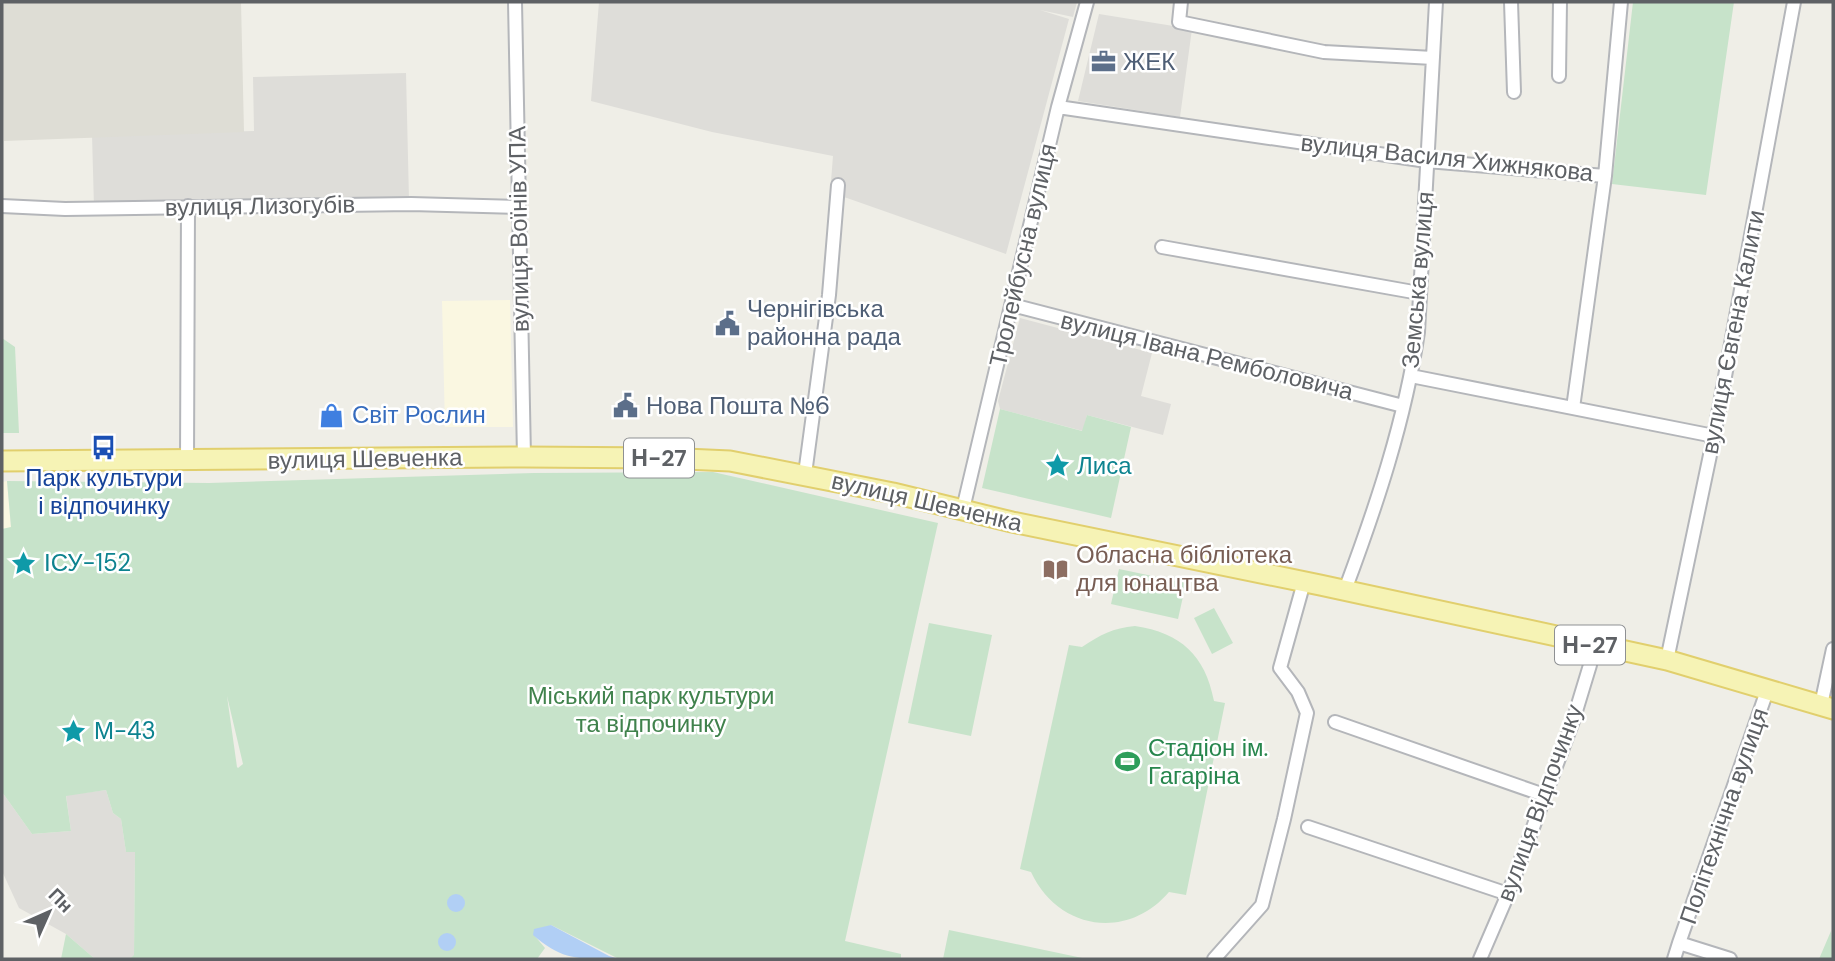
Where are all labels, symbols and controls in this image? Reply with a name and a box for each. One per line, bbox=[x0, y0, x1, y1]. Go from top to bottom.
place label: ЖЕК bbox=[1123, 46, 1175, 77]
office icon: ЖЕК bbox=[1089, 48, 1117, 76]
street label: вулиця Воїнів УПА bbox=[501, 126, 536, 333]
street label: вулиця Василя Хижнякова bbox=[1299, 127, 1596, 188]
street label: Тролейбусна вулиця bbox=[982, 140, 1063, 369]
street label: вулиця Лизогубів bbox=[165, 188, 355, 223]
street label: Земська вулиця bbox=[1394, 190, 1441, 370]
street label: вулиця Євгена Калити bbox=[1694, 207, 1771, 457]
place label: Чернігівська районна рада bbox=[747, 293, 901, 352]
street label: вулиця Івана Ремболовича bbox=[1058, 304, 1357, 407]
public building icon: Чернігівська районна рада bbox=[713, 309, 741, 337]
place label: Нова Пошта №6 bbox=[646, 390, 830, 421]
public building icon: Нова Пошта №6 bbox=[612, 392, 640, 420]
place label: Світ Рослин bbox=[352, 399, 486, 430]
shop icon: Світ Рослин bbox=[318, 401, 346, 429]
bus stop icon: Парк культури і відпочинку bbox=[90, 433, 118, 461]
road number: Н-27 bbox=[624, 438, 694, 478]
street label: вулиця Шевченка bbox=[267, 441, 463, 476]
place label: Лиса bbox=[1077, 450, 1132, 481]
place icon: Лиса bbox=[1043, 452, 1071, 480]
place label: Парк культури і відпочинку bbox=[25, 462, 183, 521]
street label: вулиця Шевченка bbox=[829, 465, 1026, 539]
place label: Обласна бібліотека для юнацтва bbox=[1076, 539, 1293, 598]
place label: ІСУ-152 bbox=[44, 547, 131, 578]
place icon: ІСУ-152 bbox=[10, 549, 38, 577]
library icon: Обласна бібліотека для юнацтва bbox=[1042, 555, 1070, 583]
road number: Н-27 bbox=[1555, 625, 1625, 664]
park label: Міський парк культури та відпочинку bbox=[528, 680, 774, 739]
street label: вулиця Відпочинку bbox=[1490, 700, 1590, 906]
street label: Політехнічна вулиця bbox=[1672, 704, 1775, 928]
place label: М-43 bbox=[94, 715, 156, 746]
place icon: М-43 bbox=[60, 717, 88, 745]
place label: Стадіон ім. Гагаріна bbox=[1148, 732, 1268, 791]
sports icon: Стадіон ім. Гагаріна bbox=[1114, 748, 1142, 776]
north arrow bbox=[14, 877, 84, 947]
text: Пн bbox=[43, 883, 78, 918]

